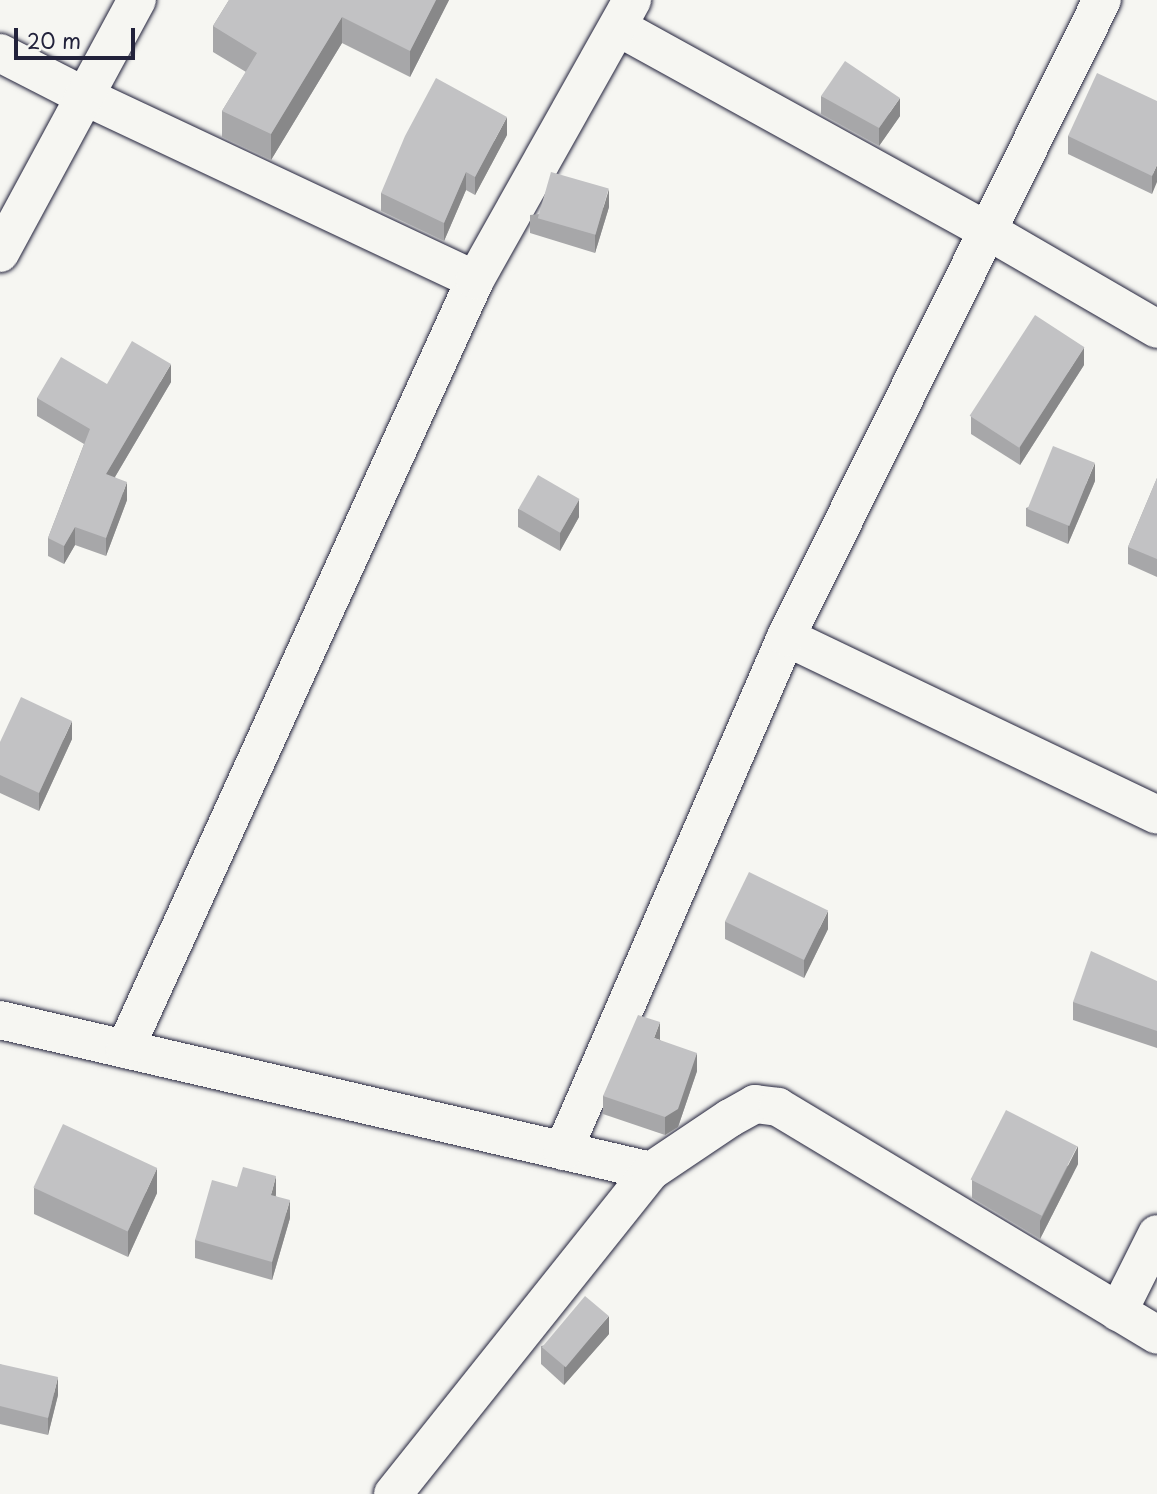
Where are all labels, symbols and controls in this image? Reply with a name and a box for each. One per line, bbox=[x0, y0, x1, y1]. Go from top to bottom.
scale bar bbox=[18, 14, 138, 58]
text: 20 m bbox=[27, 24, 81, 56]

